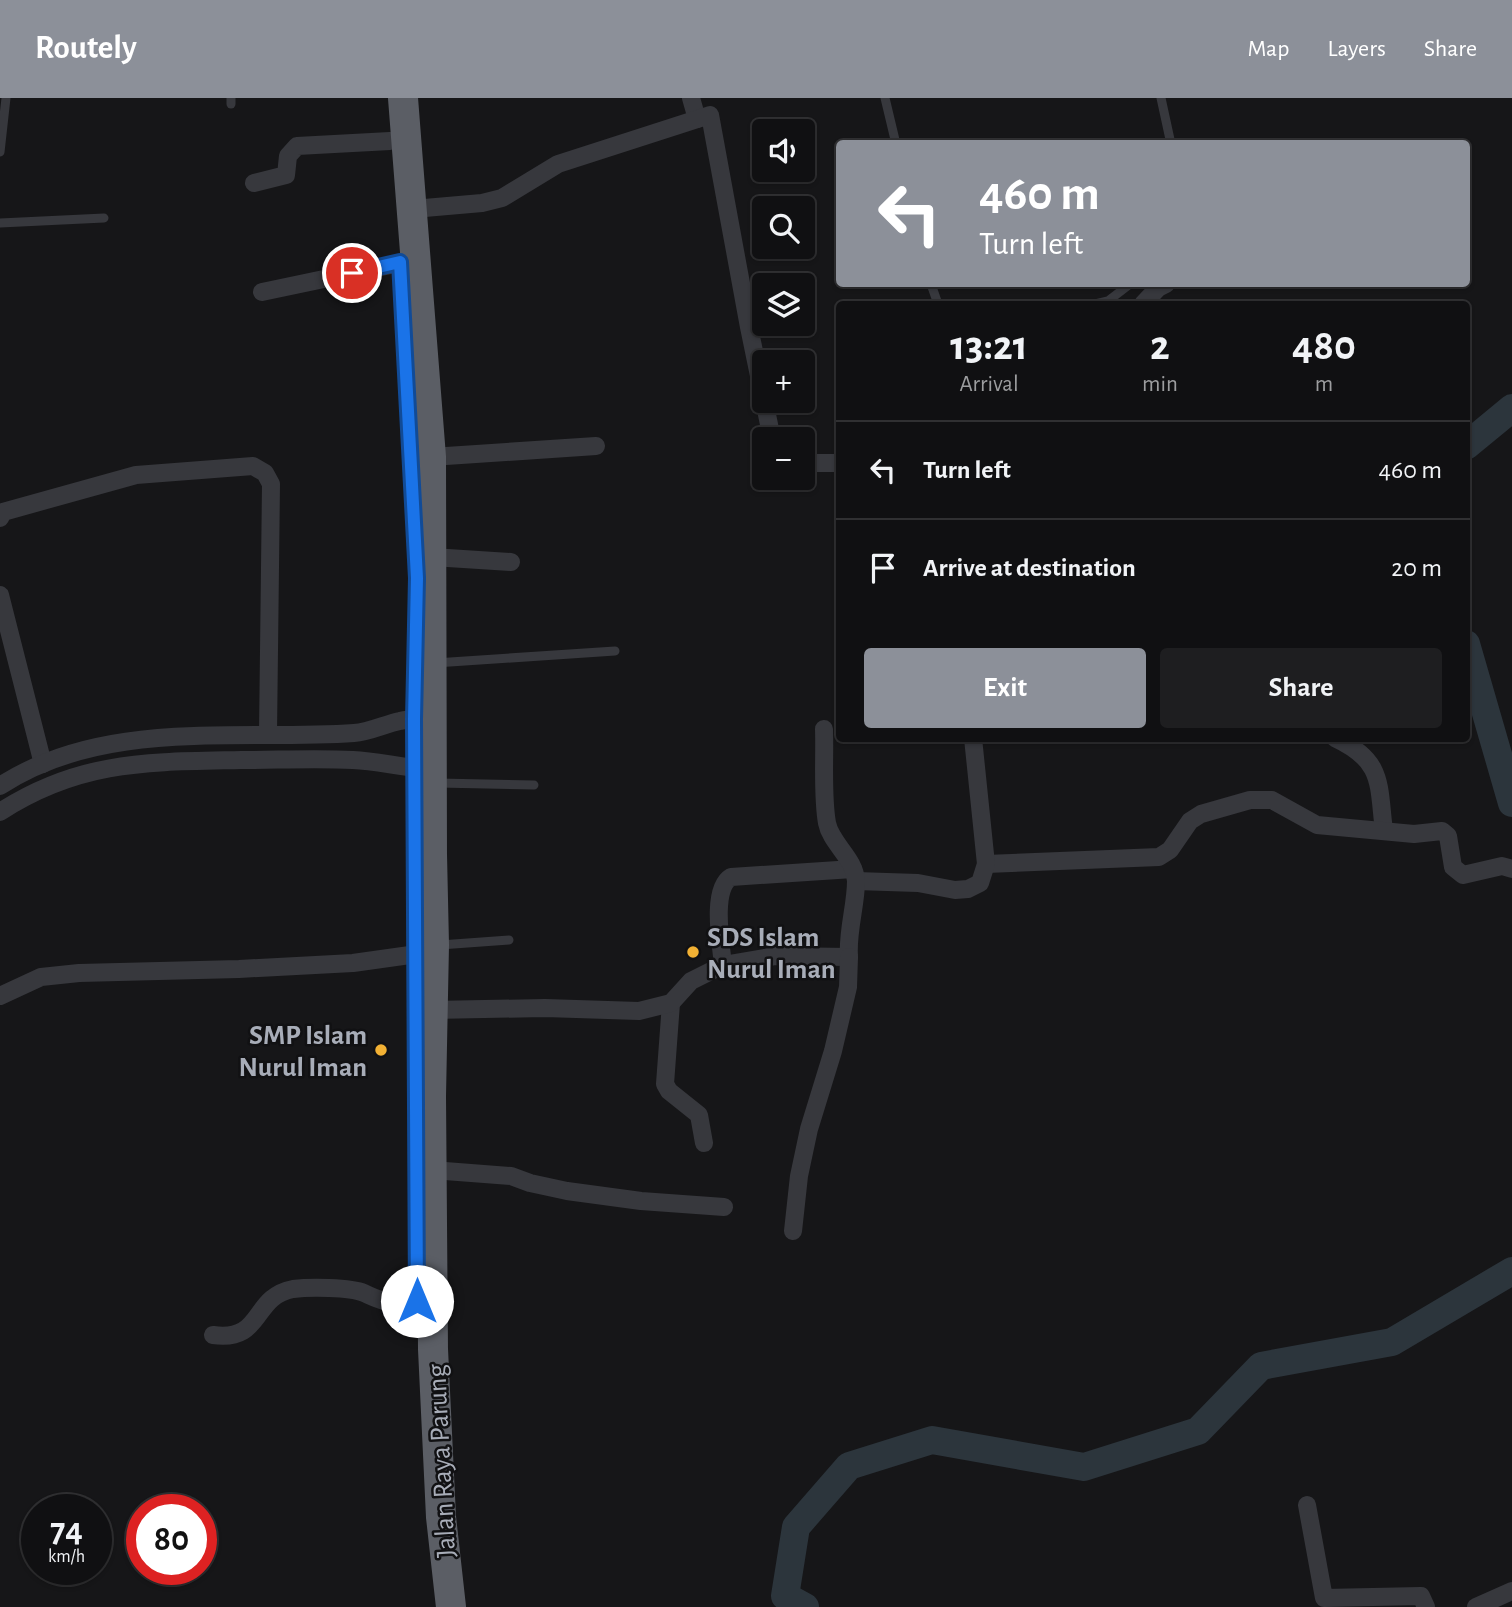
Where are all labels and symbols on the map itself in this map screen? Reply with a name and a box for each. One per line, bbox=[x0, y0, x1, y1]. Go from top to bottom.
pin bbox=[322, 243, 382, 303]
place label: SDS Islam Nurul Iman bbox=[707, 924, 836, 984]
marker: SDS Islam Nurul Iman bbox=[685, 944, 701, 960]
place label: SMP Islam Nurul Iman bbox=[239, 1022, 367, 1082]
marker: SMP Islam Nurul Iman bbox=[373, 1042, 389, 1058]
position arrow bbox=[380, 1264, 454, 1338]
street label: Jalan Raya Parung bbox=[423, 1363, 461, 1558]
speed limit sign: 80 bbox=[126, 1494, 217, 1585]

